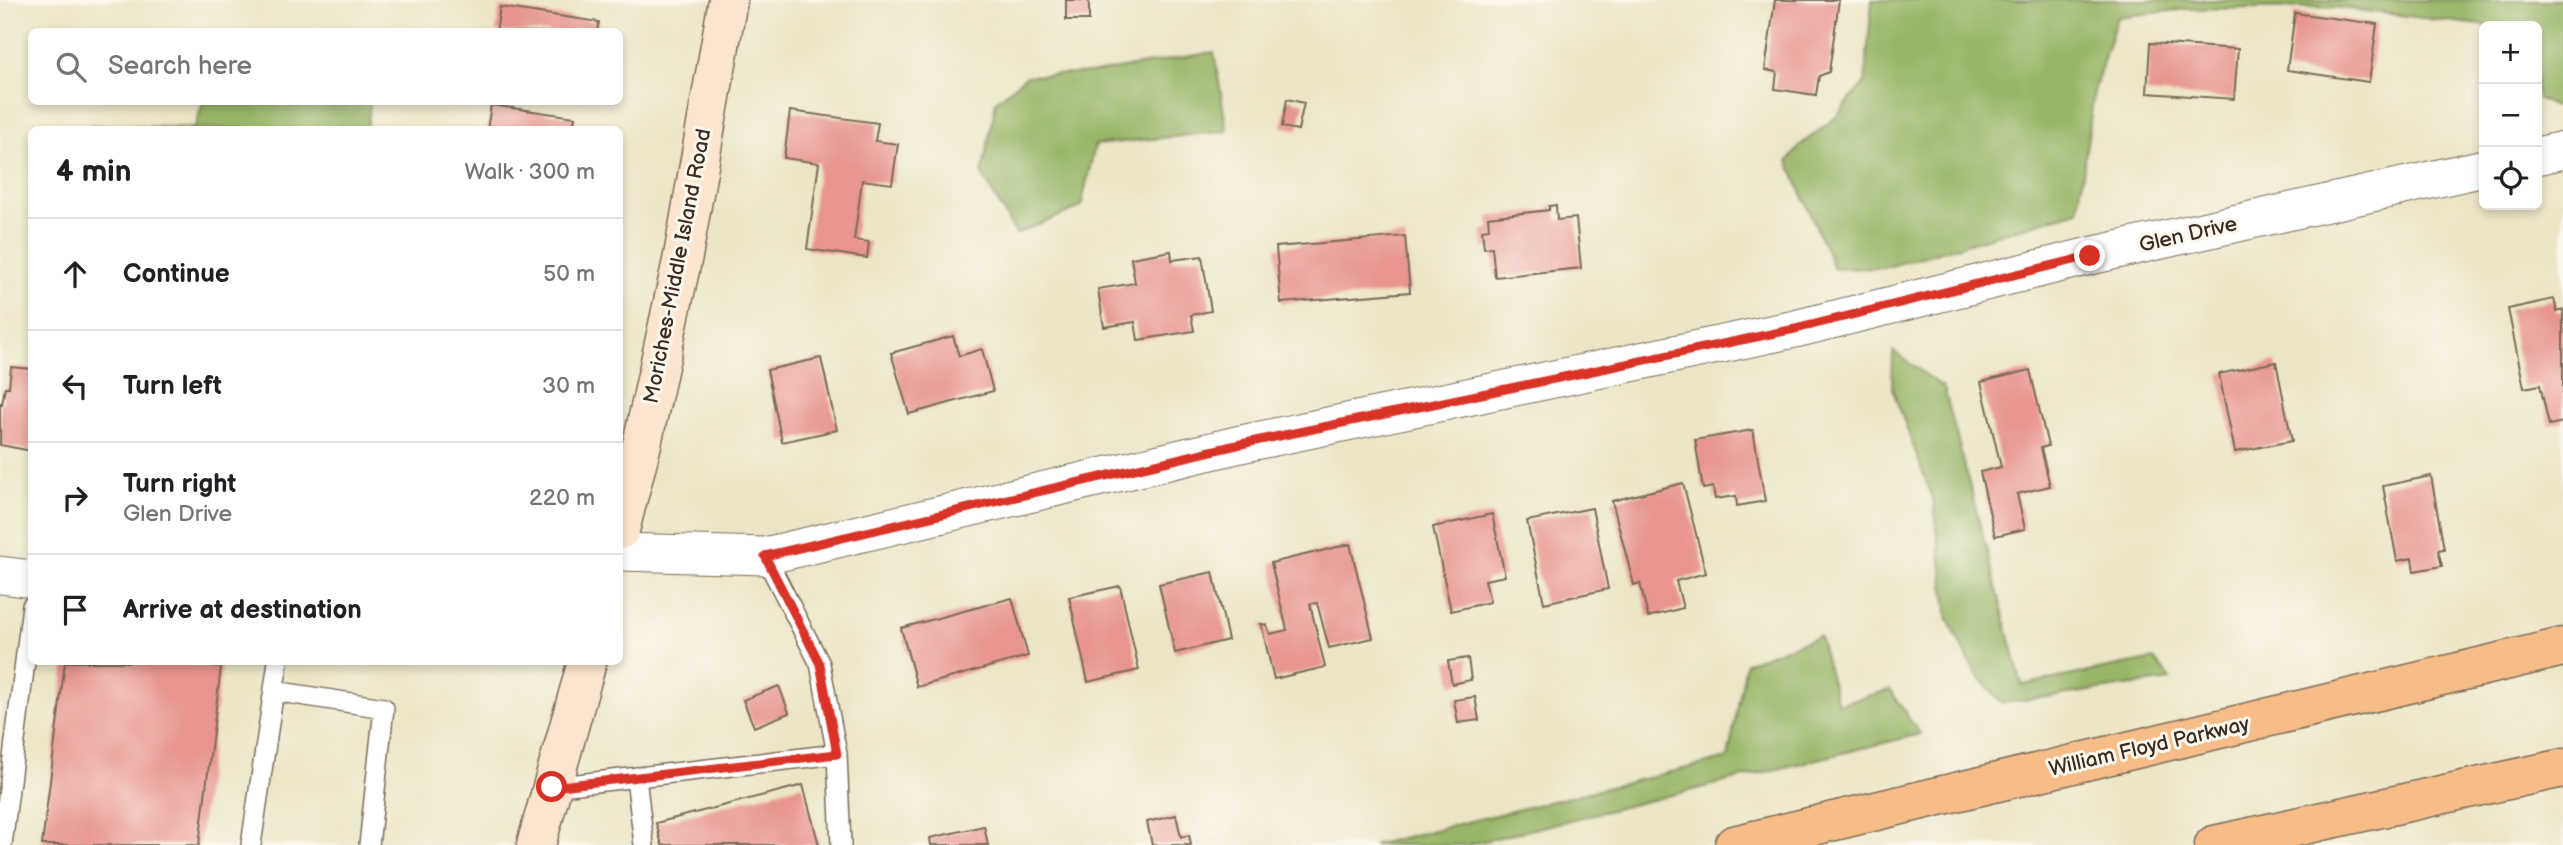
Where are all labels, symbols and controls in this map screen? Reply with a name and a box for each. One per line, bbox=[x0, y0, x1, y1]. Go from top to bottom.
map controls bbox=[2479, 21, 2542, 210]
button: + bbox=[2479, 21, 2542, 84]
search box bbox=[28, 28, 623, 105]
icon: search bbox=[52, 48, 90, 86]
text: Search here bbox=[108, 51, 252, 82]
button: − bbox=[2479, 84, 2542, 147]
street label: Moriches-Middle Island Road bbox=[639, 127, 716, 406]
button: locate bbox=[2479, 147, 2542, 210]
text: 4 min bbox=[56, 154, 131, 190]
text: Walk · 300 m bbox=[464, 158, 595, 186]
street label: Glen Drive bbox=[2137, 211, 2239, 258]
route end bbox=[2074, 240, 2105, 271]
icon: ahead bbox=[56, 255, 94, 293]
text: Continue bbox=[123, 259, 230, 290]
text: 50 m bbox=[543, 260, 595, 288]
icon: left bbox=[56, 367, 94, 405]
text: Turn left bbox=[123, 371, 222, 402]
text: 30 m bbox=[542, 372, 595, 400]
text: Turn right bbox=[123, 469, 236, 500]
icon: right bbox=[56, 479, 94, 517]
text: 220 m bbox=[529, 484, 595, 512]
text: Glen Drive bbox=[123, 500, 232, 528]
icon: arrive bbox=[56, 591, 94, 629]
text: Arrive at destination bbox=[123, 595, 362, 626]
street label: William Floyd Parkway bbox=[2046, 711, 2252, 782]
route start bbox=[536, 771, 567, 802]

